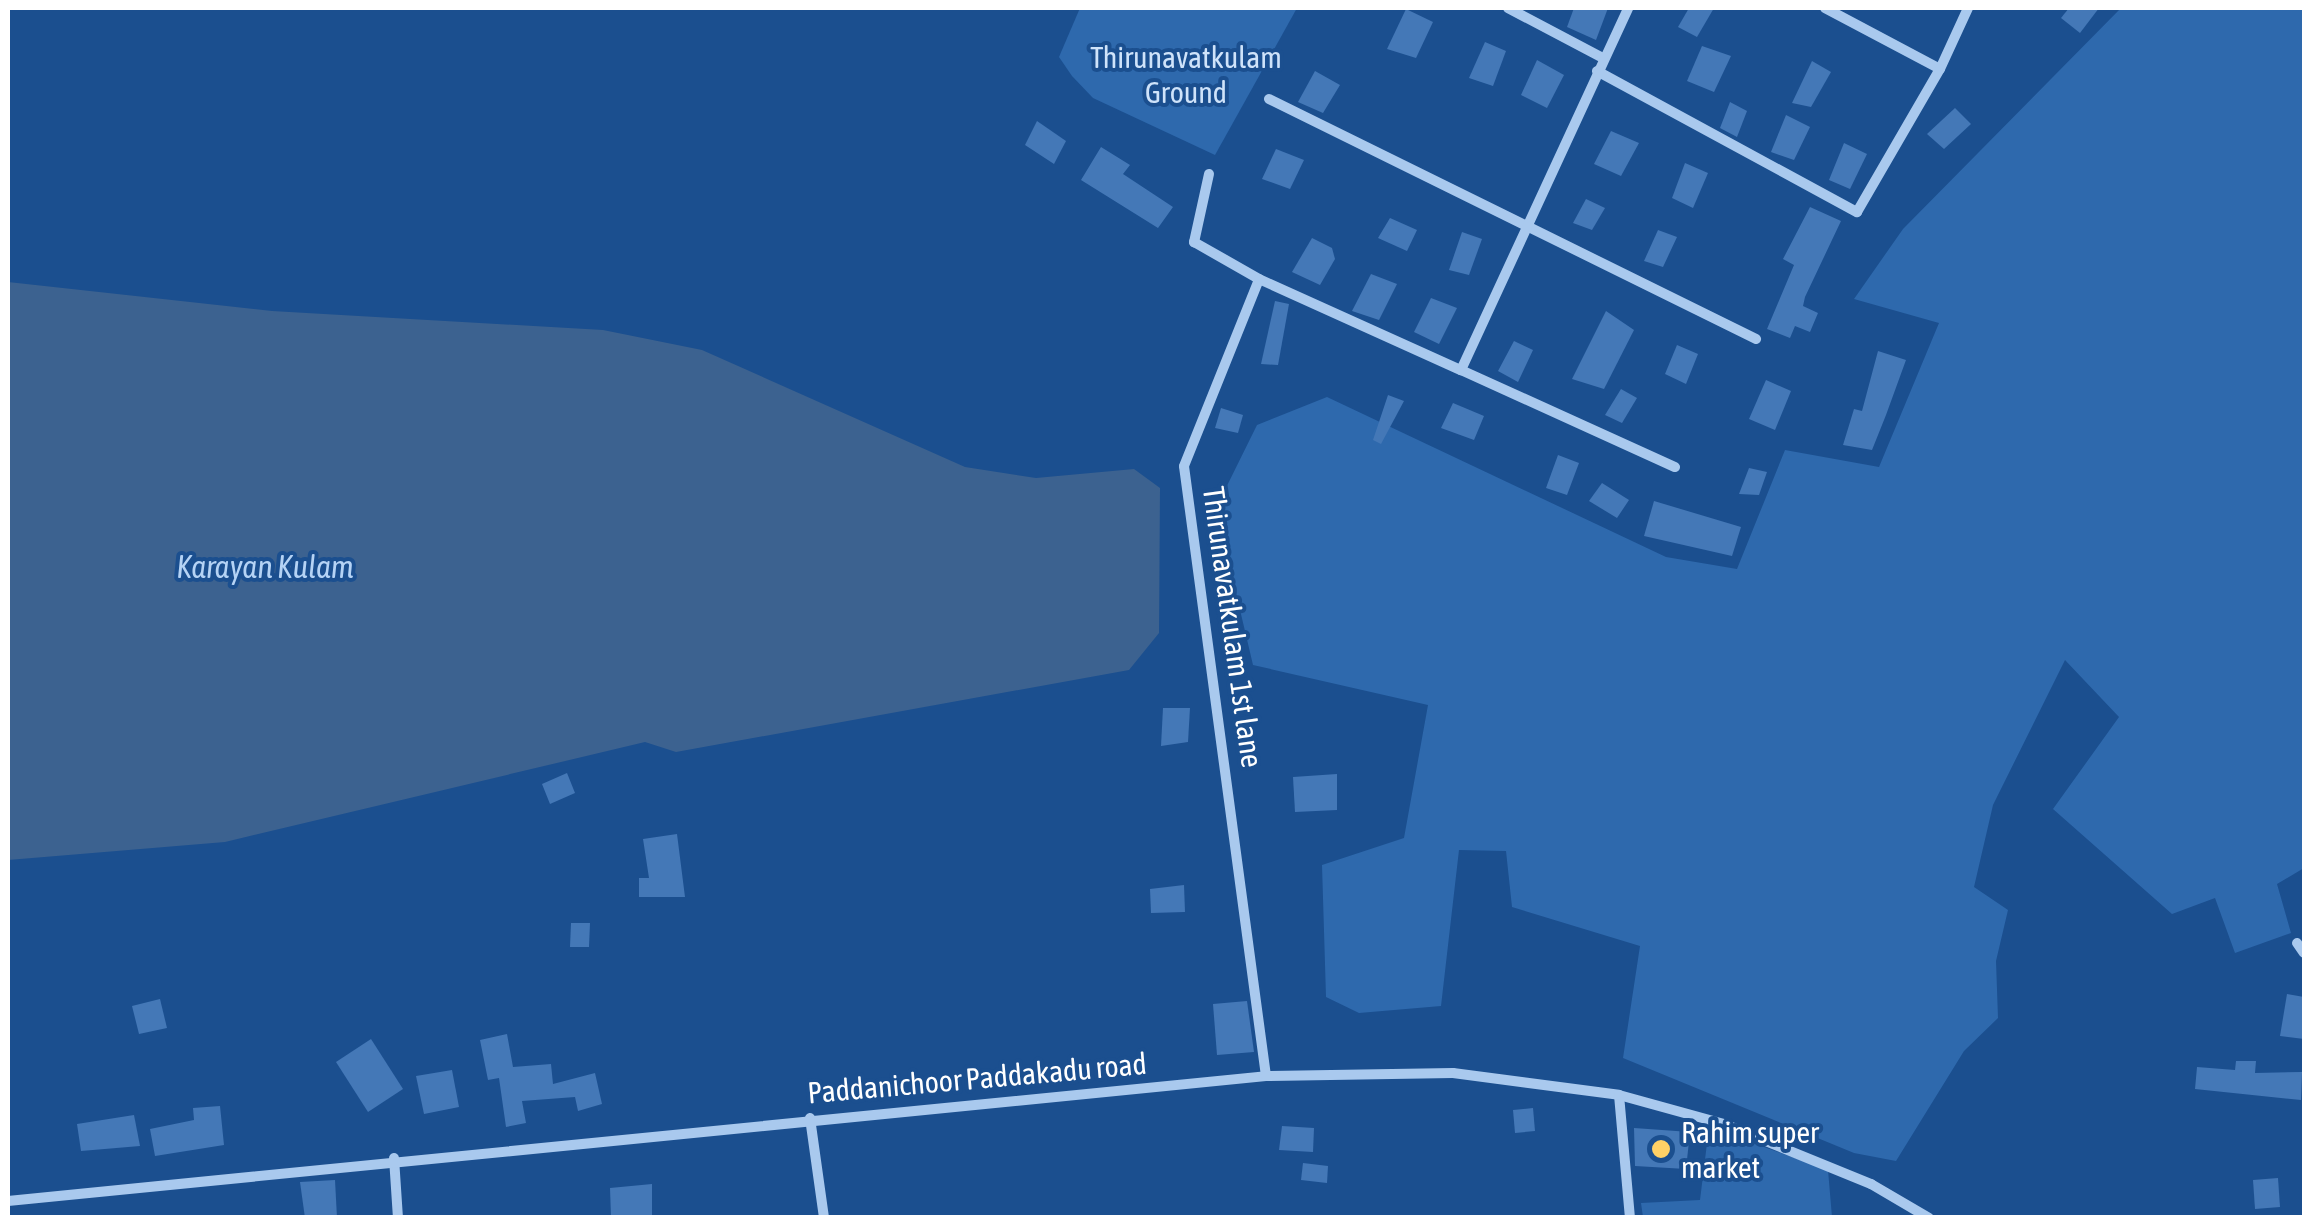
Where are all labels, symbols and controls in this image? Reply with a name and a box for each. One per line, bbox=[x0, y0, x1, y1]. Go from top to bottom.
park label: Thirunavatkulam Ground bbox=[1090, 39, 1282, 110]
street label: Thirunavatkulam 1st lane bbox=[1195, 484, 1271, 770]
water label: Karayan Kulam bbox=[176, 548, 354, 586]
street label: Paddanichoor Paddakadu road bbox=[806, 1045, 1148, 1111]
place label: Rahim super market bbox=[1681, 1114, 1819, 1184]
marker: Rahim super market bbox=[1650, 1138, 1672, 1160]

